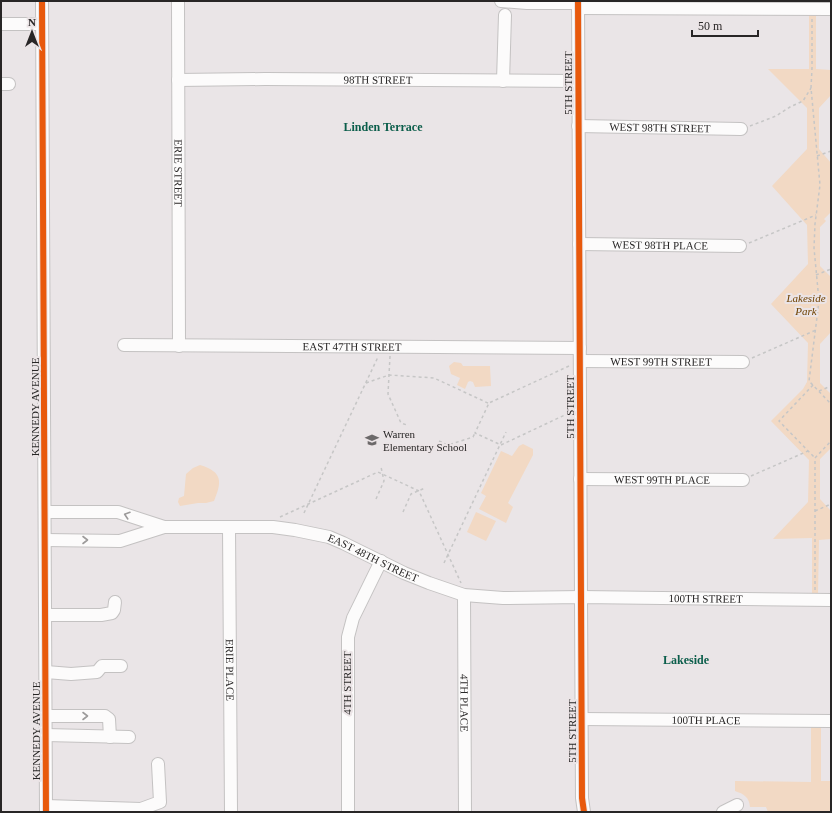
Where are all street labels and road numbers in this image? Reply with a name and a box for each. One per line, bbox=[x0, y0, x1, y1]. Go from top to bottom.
street label: 5TH STREET bbox=[562, 51, 574, 115]
street label: 98TH STREET bbox=[344, 74, 413, 86]
street label: WEST 98TH STREET bbox=[609, 121, 711, 134]
street label: ERIE STREET bbox=[172, 139, 185, 207]
street label: WEST 98TH PLACE bbox=[612, 238, 708, 252]
street label: EAST 47TH STREET bbox=[302, 340, 402, 353]
street label: WEST 99TH STREET bbox=[610, 355, 712, 368]
street label: KENNEDY AVENUE bbox=[29, 357, 41, 456]
street label: 5TH STREET bbox=[564, 375, 576, 439]
street label: WEST 99TH PLACE bbox=[614, 473, 710, 486]
street label: EAST 48TH STREET bbox=[326, 531, 421, 584]
street label: 100TH STREET bbox=[668, 592, 743, 605]
street label: ERIE PLACE bbox=[224, 639, 236, 701]
street label: 4TH STREET bbox=[341, 651, 353, 715]
street label: 4TH PLACE bbox=[458, 674, 471, 732]
street label: KENNEDY AVENUE bbox=[30, 681, 42, 780]
street label: 5TH STREET bbox=[566, 699, 578, 763]
street label: 100TH PLACE bbox=[672, 714, 741, 726]

